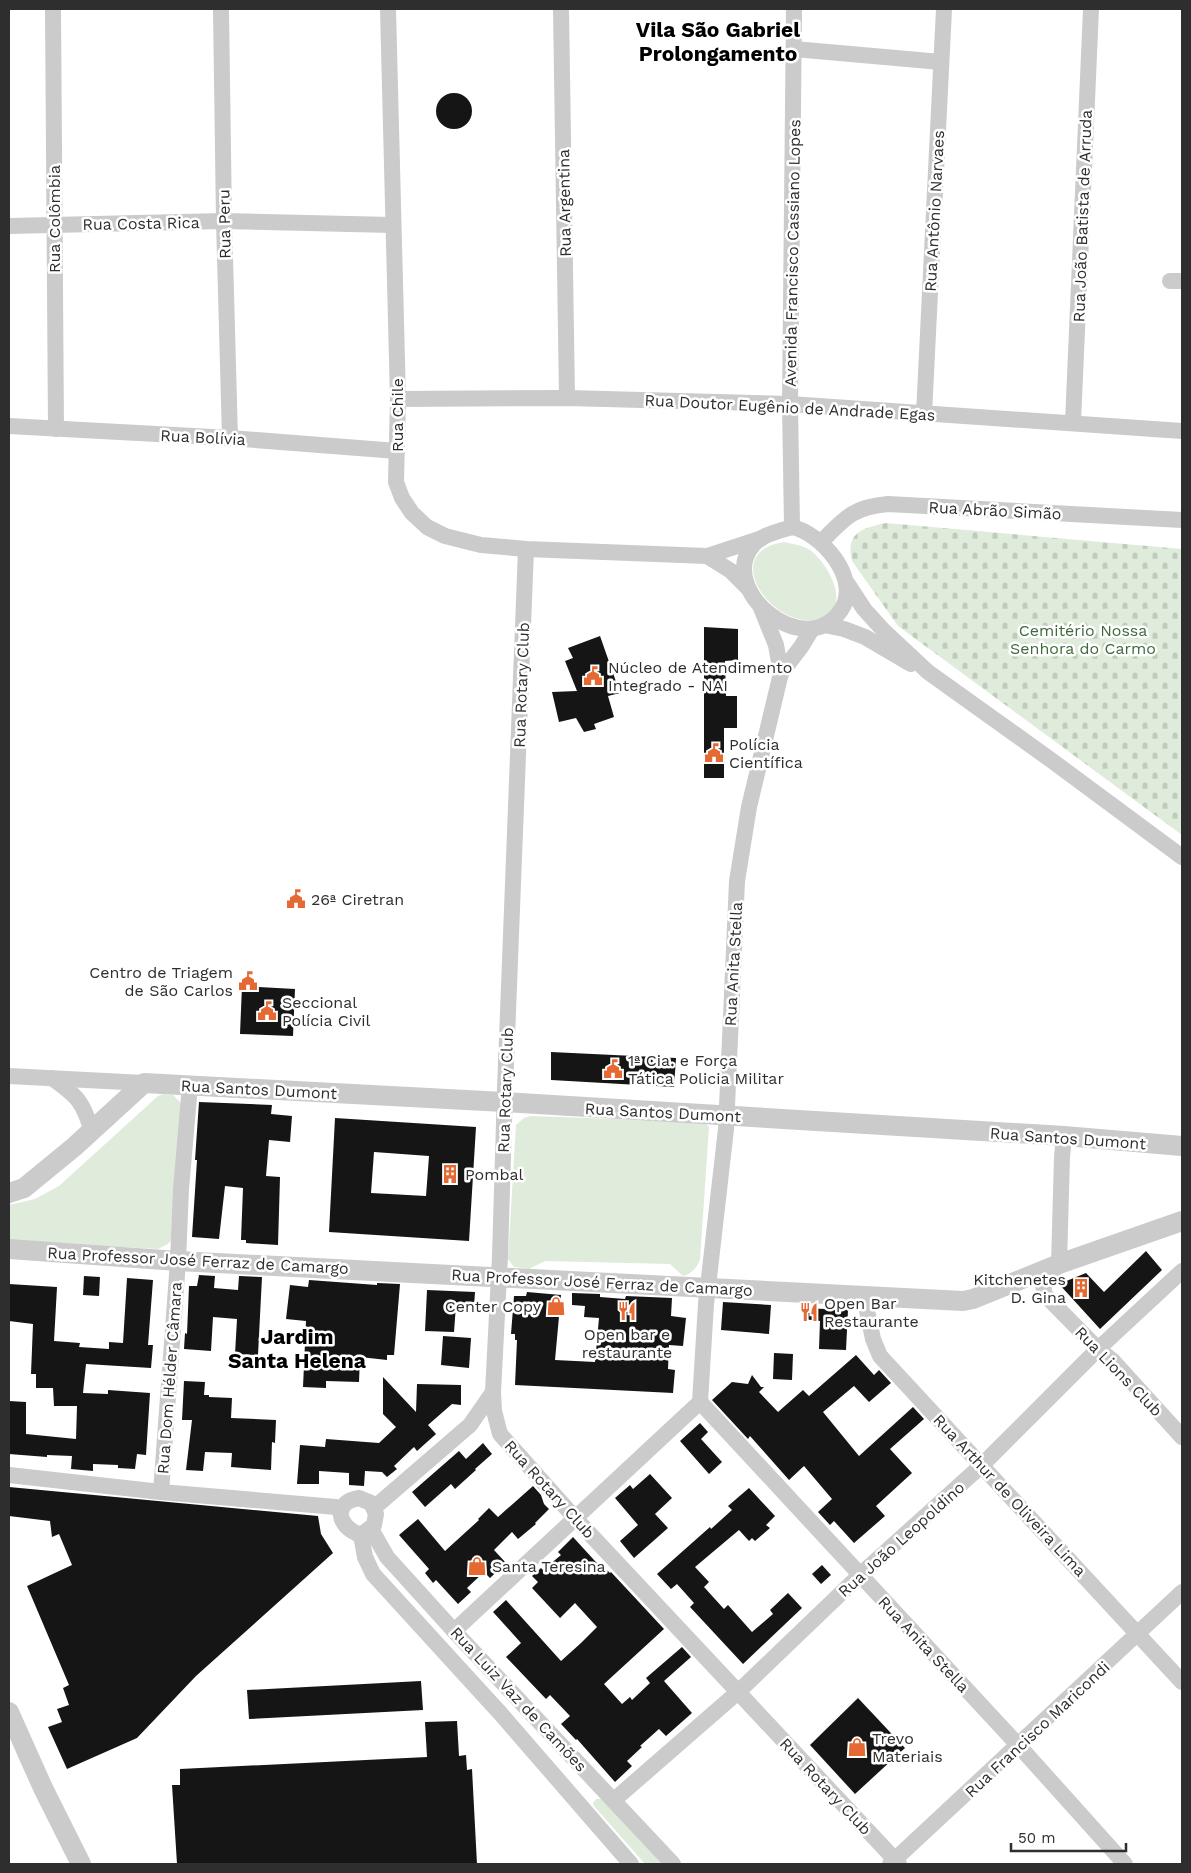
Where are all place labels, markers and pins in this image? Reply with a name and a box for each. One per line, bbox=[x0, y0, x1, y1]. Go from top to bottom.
place label: Núcleo de Atendimento Integrado - NAI bbox=[608, 658, 792, 695]
public building icon: Núcleo de Atendimento Integrado - NAI bbox=[582, 665, 604, 687]
place label: Polícia Científica bbox=[729, 735, 803, 772]
public building icon: Polícia Científica bbox=[703, 742, 725, 764]
public building icon: 26ª Ciretran bbox=[285, 888, 307, 910]
place label: 26ª Ciretran bbox=[311, 890, 404, 909]
place label: Centro de Triagem de São Carlos bbox=[89, 963, 233, 1000]
public building icon: Centro de Triagem de São Carlos bbox=[237, 970, 259, 992]
place label: Seccional Polícia Civil bbox=[282, 993, 371, 1030]
public building icon: Seccional Polícia Civil bbox=[256, 1000, 278, 1022]
place label: 1ª Cia. e Força Tática Policia Militar bbox=[628, 1051, 784, 1088]
public building icon: 1ª Cia. e Força Tática Policia Militar bbox=[602, 1058, 624, 1080]
building icon: Pombal bbox=[439, 1163, 461, 1185]
place label: Pombal bbox=[465, 1165, 524, 1184]
place label: Kitchenetes D. Gina bbox=[973, 1270, 1066, 1307]
building icon: Kitchenetes D. Gina bbox=[1070, 1277, 1092, 1299]
place label: Open Bar Restaurante bbox=[824, 1294, 919, 1331]
shop icon: Center Copy bbox=[545, 1295, 567, 1317]
place label: Center Copy bbox=[445, 1297, 542, 1316]
restaurant icon: Open bar e restaurante bbox=[616, 1300, 638, 1322]
restaurant icon: Open Bar Restaurante bbox=[798, 1301, 820, 1323]
place label: Open bar e restaurante bbox=[582, 1325, 672, 1362]
shop icon: Santa Teresina bbox=[466, 1555, 488, 1577]
place label: Santa Teresina bbox=[492, 1557, 606, 1576]
place label: Trevo Materiais bbox=[872, 1729, 943, 1766]
shop icon: Trevo Materiais bbox=[846, 1736, 868, 1758]

